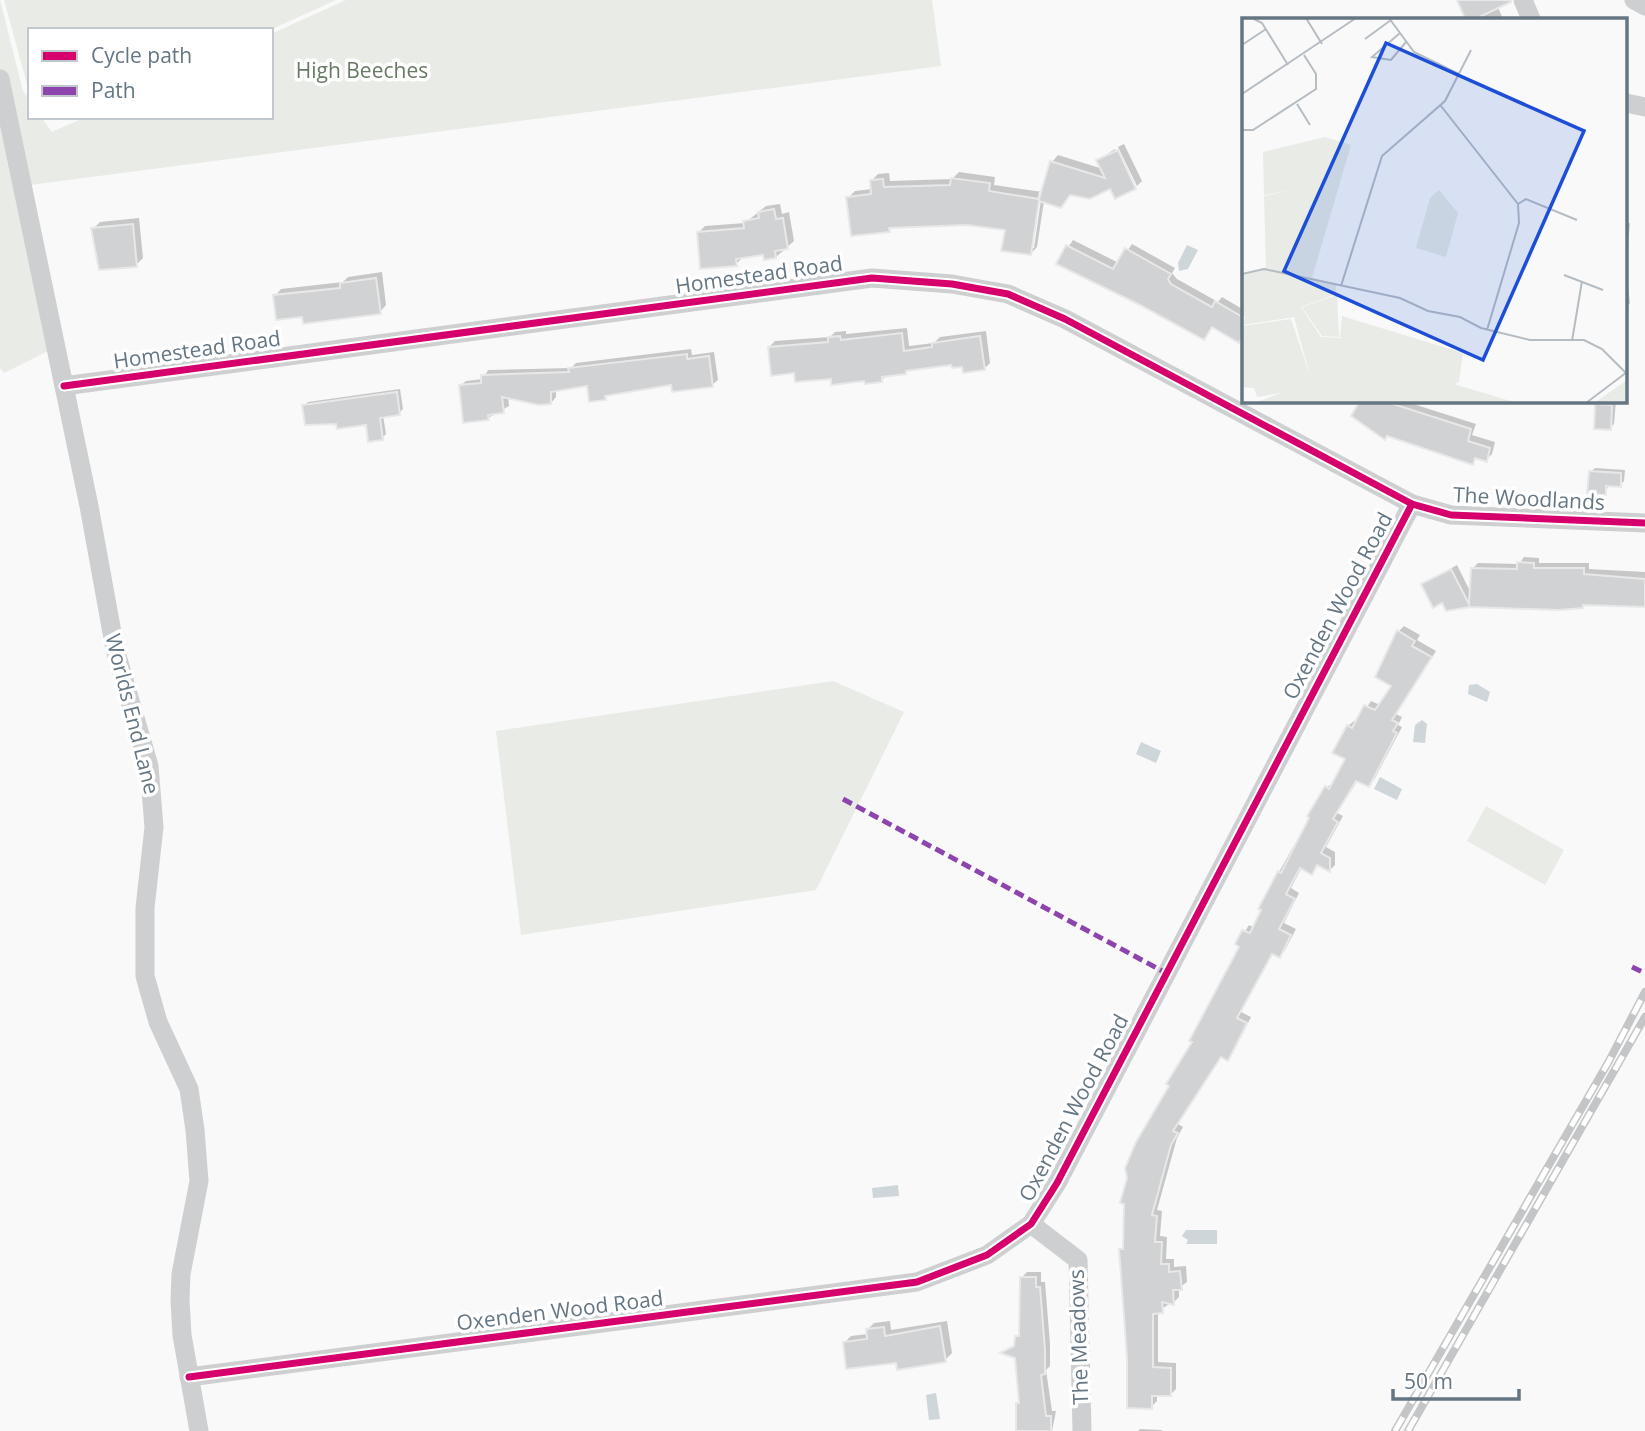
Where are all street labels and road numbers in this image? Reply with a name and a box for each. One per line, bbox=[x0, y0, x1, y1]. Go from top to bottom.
street label: Homestead Road bbox=[673, 248, 844, 300]
street label: Homestead Road bbox=[111, 323, 282, 375]
street label: The Woodlands bbox=[1452, 480, 1606, 516]
street label: Oxenden Wood Road bbox=[1276, 507, 1398, 704]
street label: Worlds End Lane bbox=[100, 631, 166, 797]
street label: Oxenden Wood Road bbox=[1012, 1009, 1134, 1206]
street label: The Meadows bbox=[1062, 1269, 1094, 1405]
street label: Oxenden Wood Road bbox=[455, 1283, 665, 1337]

